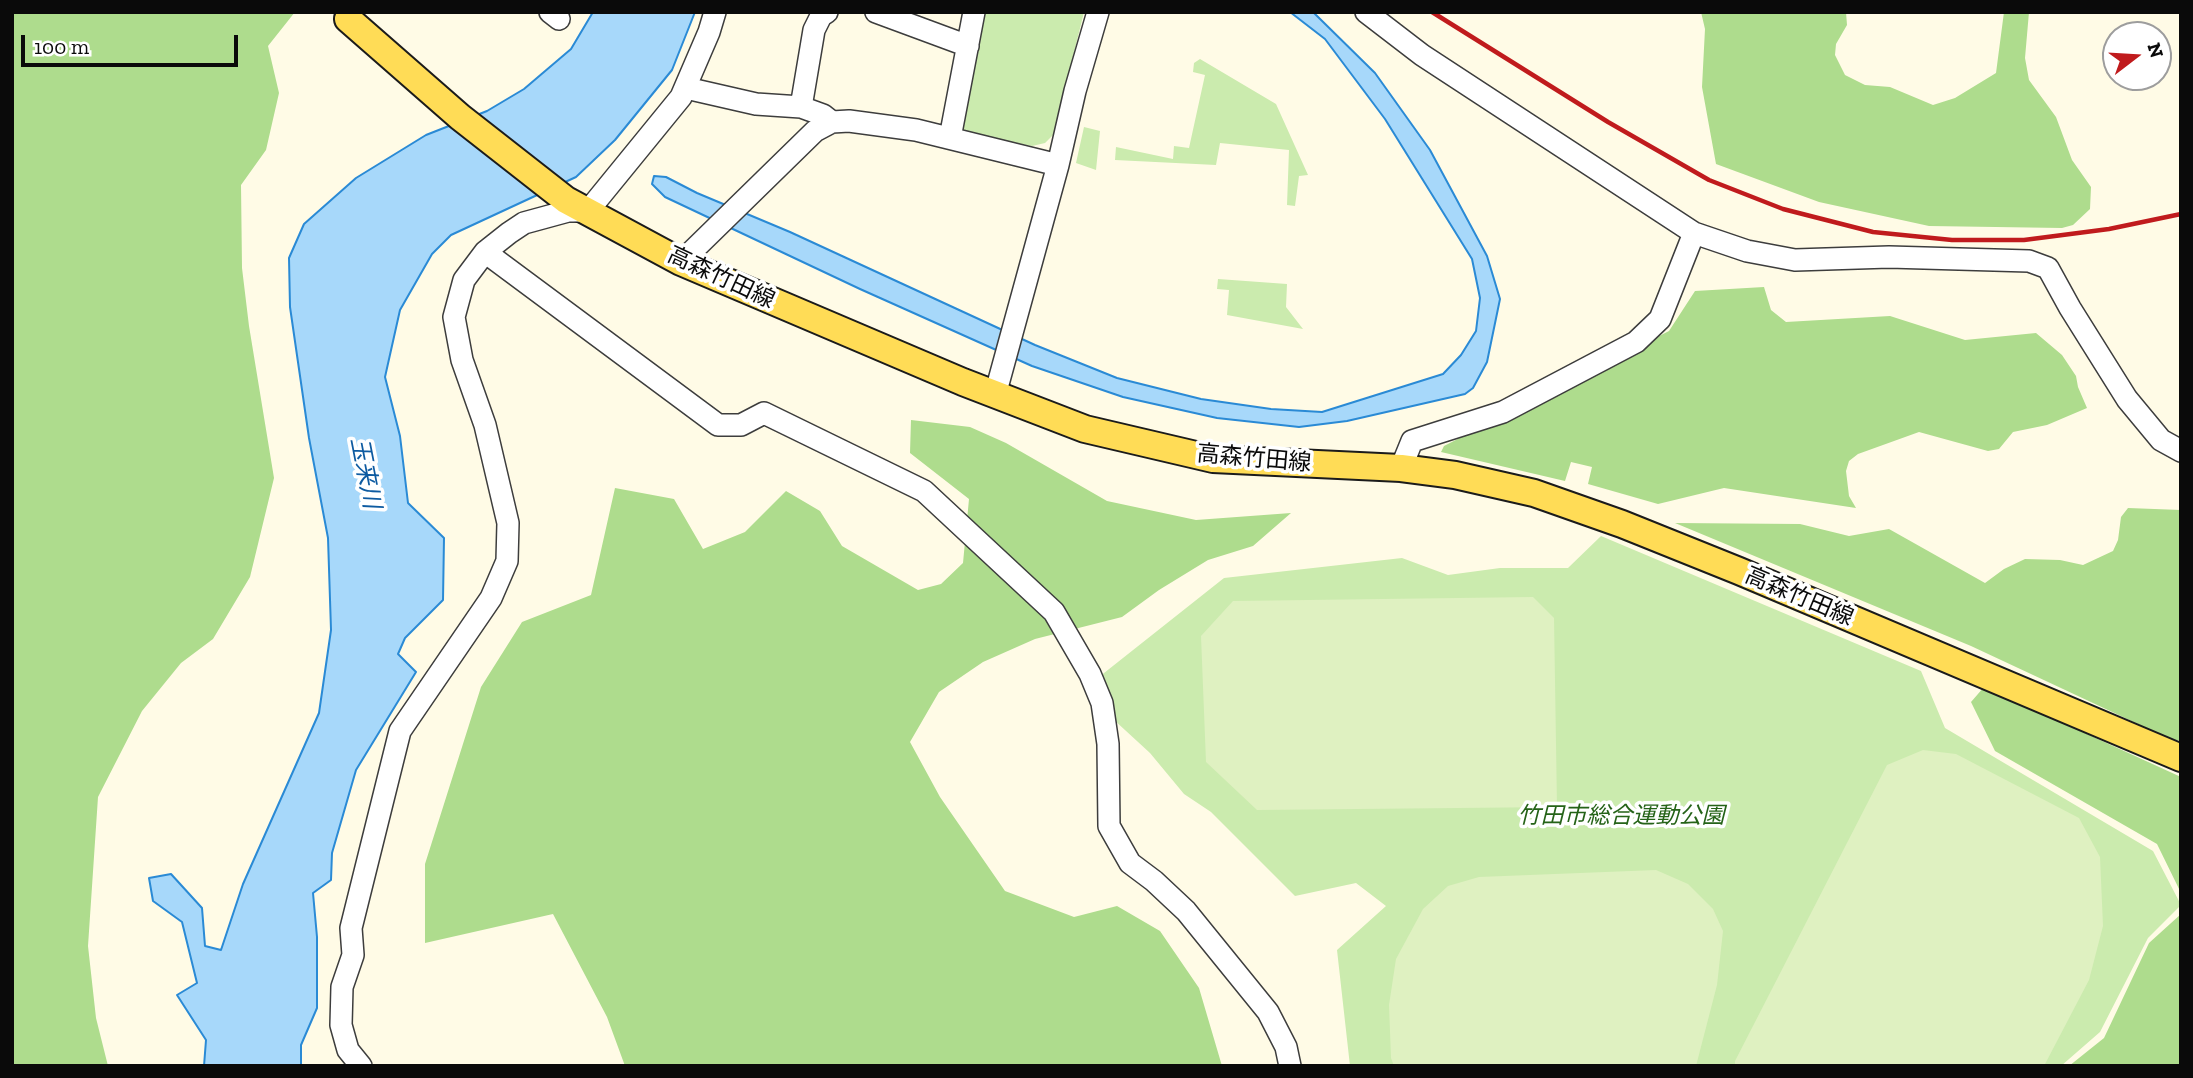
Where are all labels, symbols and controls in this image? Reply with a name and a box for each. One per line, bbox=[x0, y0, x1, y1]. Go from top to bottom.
scale bar bbox=[24, 21, 242, 65]
north arrow bbox=[2102, 21, 2172, 91]
text: 100 m bbox=[34, 34, 89, 59]
text: N bbox=[2143, 40, 2169, 61]
street label: 高森竹田線 bbox=[663, 241, 779, 315]
water label: 玉来川 bbox=[344, 435, 386, 511]
street label: 高森竹田線 bbox=[1196, 440, 1312, 478]
street label: 高森竹田線 bbox=[1741, 562, 1857, 632]
park label: 竹田市総合運動公園 bbox=[1518, 802, 1724, 830]

